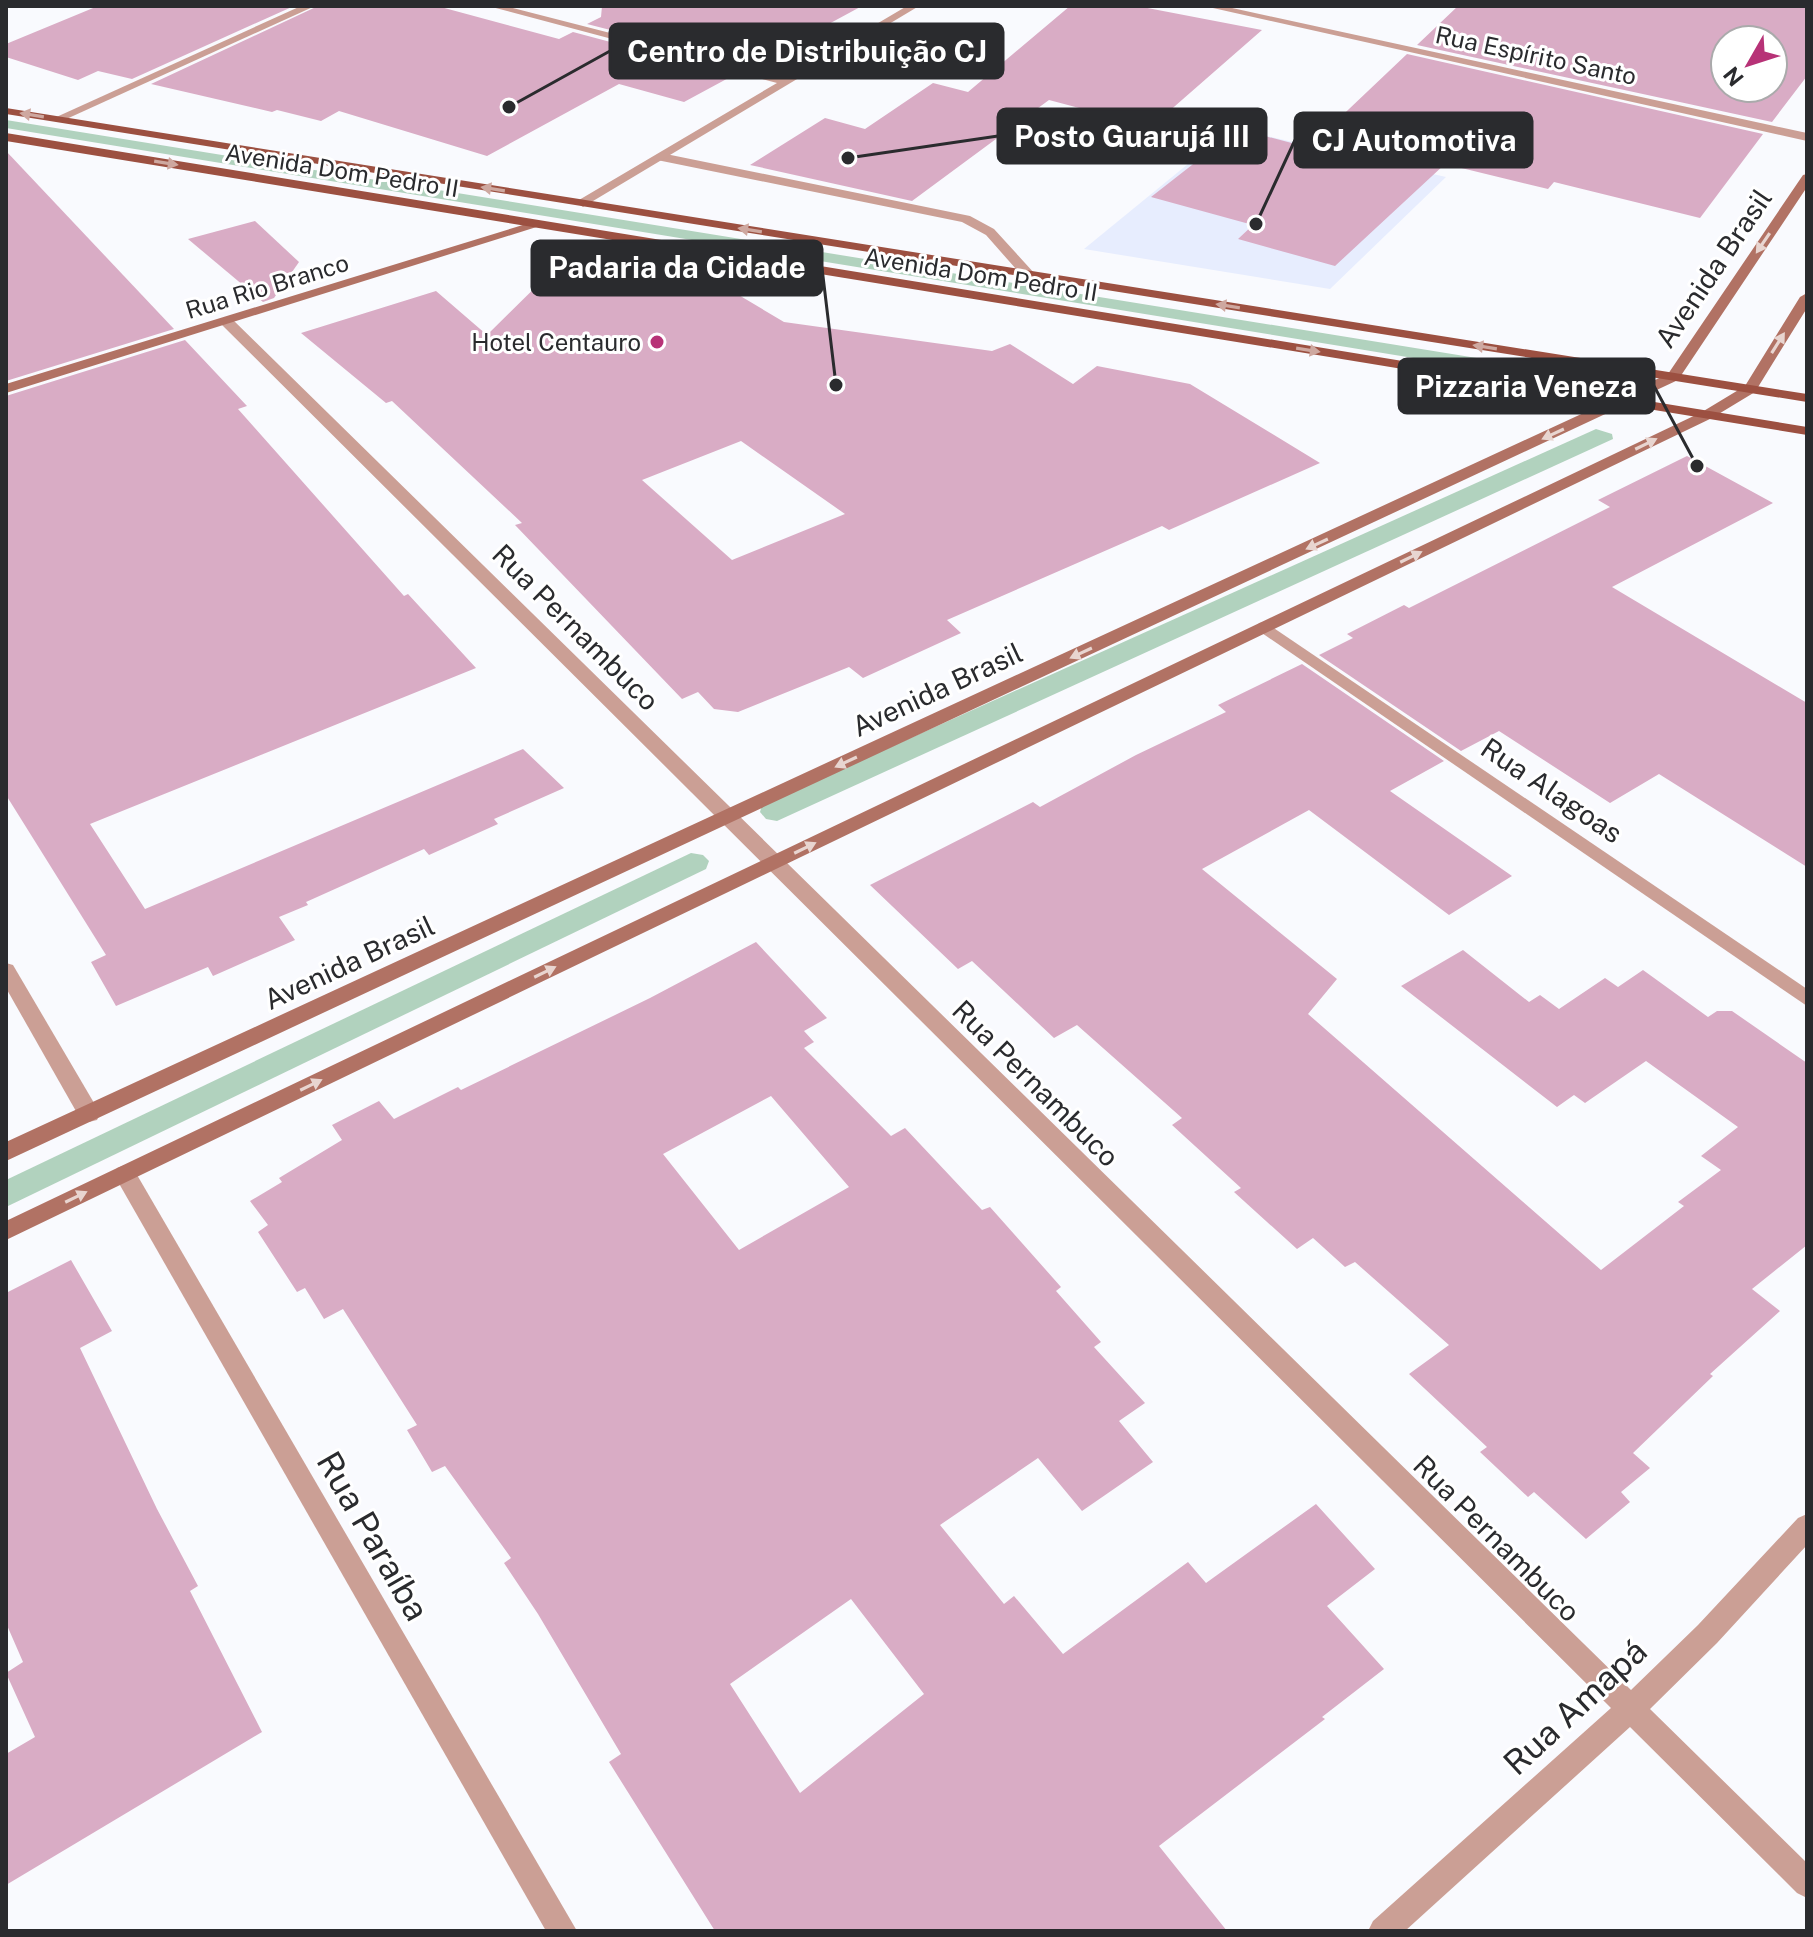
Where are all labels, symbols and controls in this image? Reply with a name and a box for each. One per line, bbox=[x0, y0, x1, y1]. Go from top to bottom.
street label: Rua Espírito Santo bbox=[1433, 20, 1639, 90]
callout: Centro de Distribuição CJ bbox=[610, 24, 1003, 78]
north arrow bbox=[1709, 24, 1789, 104]
text: Centro de Distribuição CJ bbox=[627, 33, 987, 69]
text: N bbox=[1718, 62, 1749, 91]
one-way arrow bbox=[19, 108, 44, 121]
callout: Posto Guarujá III bbox=[998, 109, 1266, 163]
callout: CJ Automotiva bbox=[1295, 113, 1532, 167]
text: Posto Guarujá III bbox=[1014, 118, 1250, 154]
text: CJ Automotiva bbox=[1311, 122, 1517, 158]
street label: Avenida Dom Pedro II bbox=[223, 138, 461, 202]
one-way arrow bbox=[154, 157, 179, 170]
one-way arrow bbox=[481, 182, 506, 195]
street label: Avenida Brasil bbox=[1648, 182, 1778, 354]
one-way arrow bbox=[737, 223, 762, 236]
one-way arrow bbox=[1756, 232, 1771, 253]
callout: Padaria da Cidade bbox=[532, 241, 822, 295]
street label: Avenida Dom Pedro II bbox=[862, 242, 1100, 306]
street label: Rua Rio Branco bbox=[182, 248, 352, 324]
text: Padaria da Cidade bbox=[548, 249, 806, 285]
one-way arrow bbox=[1215, 299, 1240, 312]
place label: Hotel Centauro bbox=[471, 328, 641, 356]
one-way arrow bbox=[1771, 332, 1785, 354]
marker: Hotel Centauro bbox=[648, 333, 666, 351]
one-way arrow bbox=[1472, 340, 1497, 353]
one-way arrow bbox=[1296, 344, 1321, 357]
callout: Pizzaria Veneza bbox=[1399, 359, 1654, 413]
text: Pizzaria Veneza bbox=[1415, 368, 1637, 404]
one-way arrow bbox=[1542, 428, 1565, 441]
one-way arrow bbox=[1634, 437, 1657, 451]
street label: Rua Pernambuco bbox=[486, 537, 666, 717]
one-way arrow bbox=[1306, 537, 1329, 551]
one-way arrow bbox=[1400, 550, 1423, 564]
street label: Avenida Brasil bbox=[847, 635, 1027, 743]
one-way arrow bbox=[1070, 646, 1093, 660]
street label: Rua Alagoas bbox=[1475, 731, 1629, 849]
one-way arrow bbox=[834, 755, 857, 769]
one-way arrow bbox=[793, 841, 816, 855]
street label: Avenida Brasil bbox=[259, 908, 439, 1016]
one-way arrow bbox=[533, 965, 557, 979]
street label: Rua Pernambuco bbox=[946, 993, 1126, 1173]
one-way arrow bbox=[299, 1078, 322, 1092]
one-way arrow bbox=[65, 1191, 88, 1204]
street label: Rua Paraíba bbox=[309, 1444, 437, 1628]
street label: Rua Pernambuco bbox=[1407, 1448, 1587, 1628]
street label: Rua Amapá bbox=[1495, 1631, 1655, 1783]

